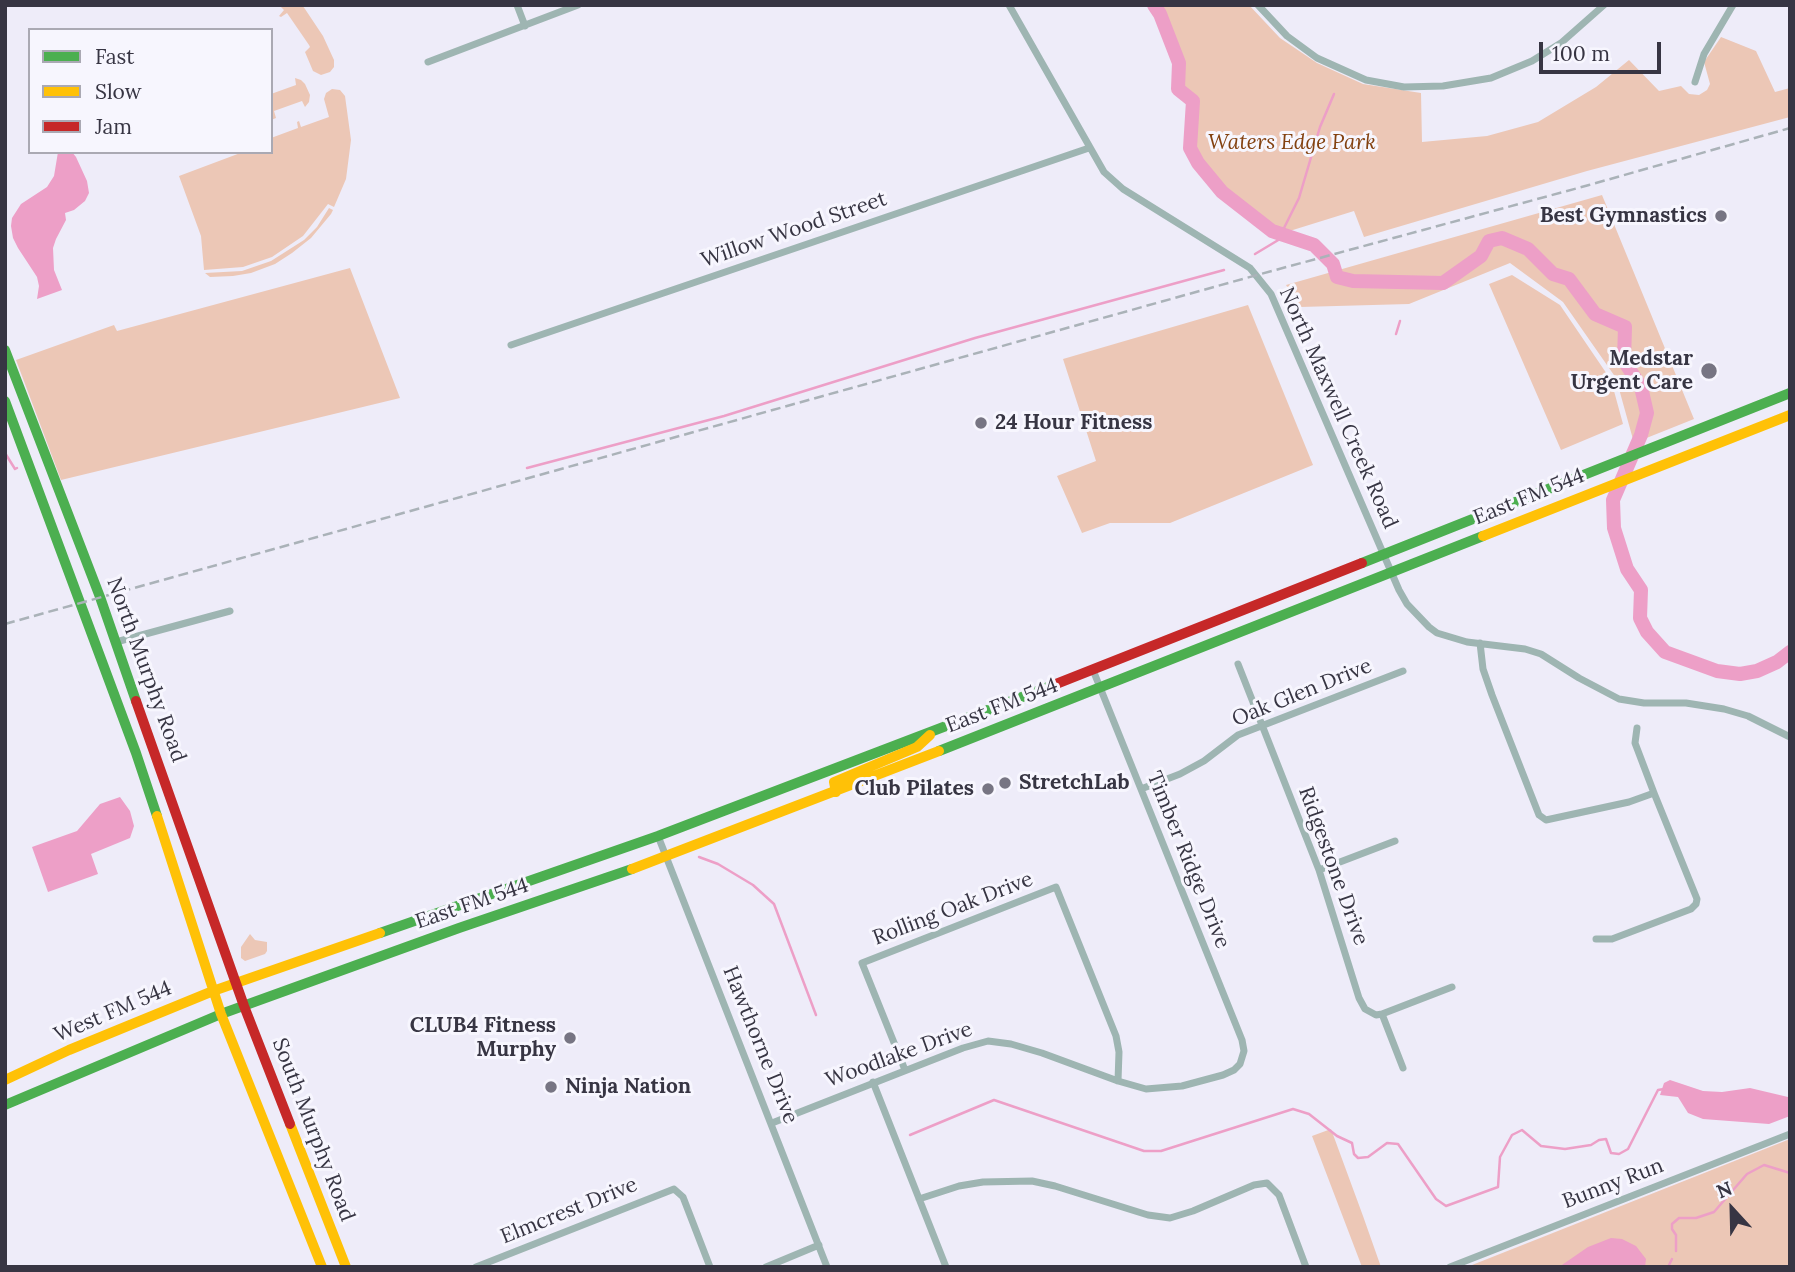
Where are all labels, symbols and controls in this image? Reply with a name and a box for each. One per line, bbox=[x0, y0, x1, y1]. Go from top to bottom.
legend bbox=[28, 28, 273, 154]
scale bar bbox=[1543, 28, 1666, 72]
text: 100 m bbox=[1552, 40, 1610, 67]
text: Fast bbox=[95, 43, 134, 70]
text: Slow bbox=[95, 78, 142, 105]
text: Jam bbox=[95, 113, 132, 140]
park label: Waters Edge Park bbox=[1208, 130, 1376, 156]
street label: Willow Wood Street bbox=[698, 186, 890, 274]
place label: Best Gymnastics bbox=[1540, 203, 1707, 229]
marker: Best Gymnastics bbox=[1713, 208, 1729, 224]
street label: North Maxwell Creek Road bbox=[1273, 283, 1403, 533]
place label: Medstar Urgent Care bbox=[1571, 346, 1693, 396]
marker: Medstar Urgent Care bbox=[1699, 361, 1719, 381]
place label: 24 Hour Fitness bbox=[995, 410, 1152, 436]
marker: 24 Hour Fitness bbox=[973, 415, 989, 431]
street label: East FM 544 bbox=[1470, 463, 1588, 531]
street label: North Murphy Road bbox=[101, 574, 191, 766]
street label: Oak Glen Drive bbox=[1229, 654, 1375, 732]
street label: East FM 544 bbox=[943, 673, 1061, 739]
street label: Timber Ridge Drive bbox=[1141, 768, 1235, 952]
place label: StretchLab bbox=[1019, 770, 1129, 796]
marker: StretchLab bbox=[997, 775, 1013, 791]
place label: Club Pilates bbox=[855, 776, 974, 802]
marker: Club Pilates bbox=[980, 781, 996, 797]
street label: Ridgestone Drive bbox=[1293, 783, 1373, 949]
street label: Rolling Oak Drive bbox=[869, 867, 1037, 951]
street label: East FM 544 bbox=[412, 873, 532, 935]
street label: Hawthorne Drive bbox=[717, 962, 803, 1128]
street label: West FM 544 bbox=[50, 976, 176, 1048]
place label: CLUB4 Fitness Murphy bbox=[410, 1013, 556, 1063]
street label: Woodlake Drive bbox=[822, 1017, 976, 1093]
marker: CLUB4 Fitness Murphy bbox=[562, 1030, 578, 1046]
street label: South Murphy Road bbox=[266, 1035, 360, 1225]
place label: Ninja Nation bbox=[565, 1074, 691, 1100]
marker: Ninja Nation bbox=[543, 1079, 559, 1095]
street label: Bunny Run bbox=[1559, 1153, 1667, 1215]
street label: Elmcrest Drive bbox=[497, 1172, 641, 1250]
north arrow bbox=[1697, 1174, 1767, 1244]
text: N bbox=[1713, 1176, 1735, 1203]

